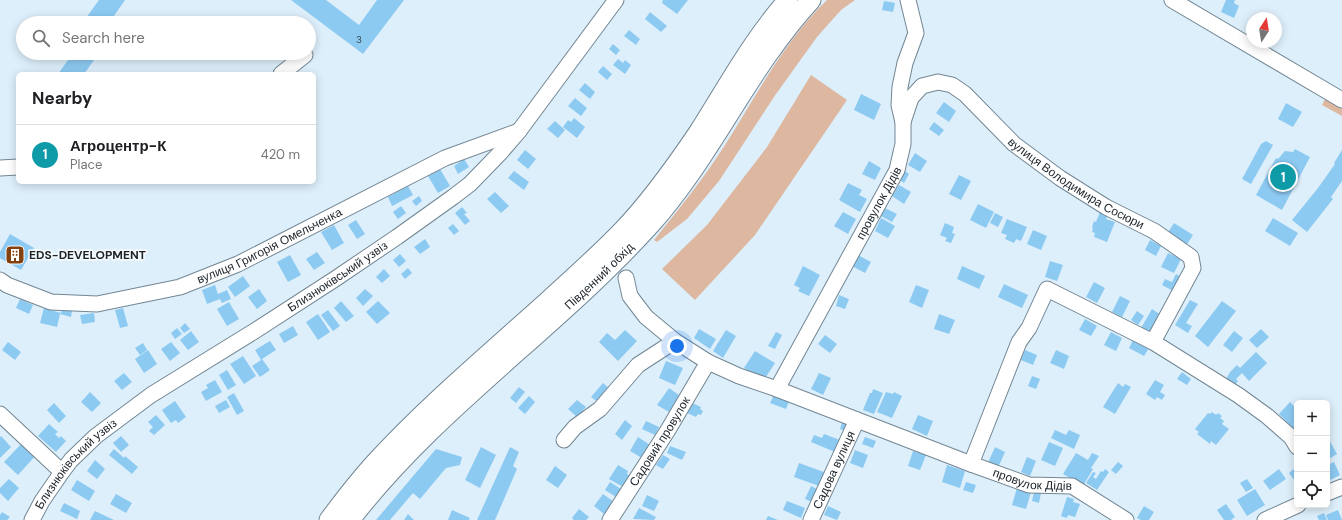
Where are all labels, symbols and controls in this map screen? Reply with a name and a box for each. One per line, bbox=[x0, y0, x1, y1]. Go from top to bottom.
north arrow bbox=[1246, 12, 1282, 48]
search box bbox=[16, 16, 316, 60]
icon: search bbox=[30, 27, 52, 49]
text: Search here bbox=[62, 28, 145, 48]
house number: 3 bbox=[356, 33, 362, 46]
text: Nearby bbox=[32, 87, 92, 109]
street label: вулиця Володимира Сосюри bbox=[1004, 134, 1147, 233]
text: Агроцентр-К bbox=[70, 136, 166, 156]
text: 1 bbox=[43, 146, 47, 163]
text: 420 m bbox=[261, 146, 300, 163]
text: Place bbox=[70, 156, 102, 173]
pin: 1 bbox=[1270, 162, 1296, 192]
street label: провулок Дідів bbox=[852, 164, 905, 242]
street label: вулиця Григорія Омельченка bbox=[194, 204, 345, 288]
street label: Близнюківський узвіз bbox=[284, 237, 391, 316]
street label: Південний обхід bbox=[561, 239, 637, 313]
building icon: EDS-DEVELOPMENT bbox=[4, 244, 26, 266]
place label: EDS-DEVELOPMENT bbox=[29, 247, 146, 263]
your location bbox=[667, 336, 687, 356]
street label: Садовий провулок bbox=[626, 393, 694, 489]
map controls bbox=[1294, 400, 1330, 508]
button: + bbox=[1294, 400, 1330, 436]
street label: Близнюківський узвіз bbox=[31, 415, 121, 512]
street label: Садова вулиця bbox=[809, 428, 859, 512]
button: − bbox=[1294, 436, 1330, 472]
street label: провулок Дідів bbox=[991, 465, 1072, 494]
button: locate bbox=[1294, 472, 1330, 508]

